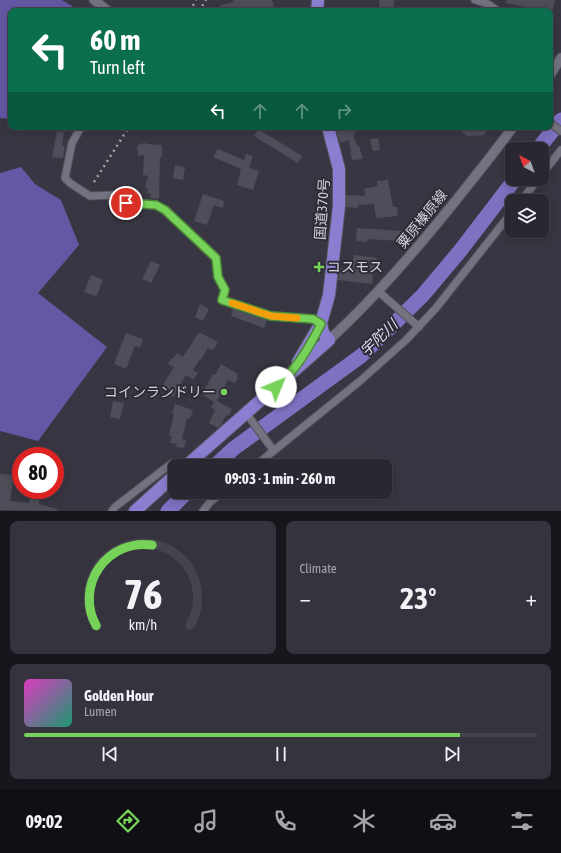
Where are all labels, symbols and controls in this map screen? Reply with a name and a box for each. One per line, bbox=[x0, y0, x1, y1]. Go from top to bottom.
icon: left bbox=[24, 24, 76, 76]
text: 60 m bbox=[90, 24, 140, 56]
text: Turn left bbox=[90, 57, 145, 78]
icon: left bbox=[207, 100, 229, 122]
icon: ahead bbox=[249, 100, 271, 122]
icon: ahead bbox=[291, 100, 313, 122]
icon: right bbox=[333, 100, 355, 122]
north arrow bbox=[505, 142, 549, 186]
map controls bbox=[505, 142, 549, 238]
street label: 国道370号 bbox=[312, 178, 332, 240]
pin bbox=[109, 186, 143, 220]
street label: 粟原榛原線 bbox=[394, 187, 450, 251]
icon: arrive bbox=[115, 192, 137, 214]
button: layers bbox=[505, 194, 549, 238]
place label: コスモス bbox=[327, 259, 383, 275]
marker: コスモス bbox=[314, 262, 324, 272]
water label: 宇陀川 bbox=[357, 315, 402, 359]
position arrow bbox=[255, 366, 297, 408]
place label: コインランドリー bbox=[104, 384, 216, 400]
marker: コインランドリー bbox=[219, 387, 229, 397]
speed limit sign: 80 bbox=[12, 447, 64, 499]
text: 09:03 · 1 min · 260 m bbox=[225, 470, 335, 487]
text: Climate bbox=[300, 561, 337, 576]
text: 76 bbox=[123, 569, 162, 617]
text: 23° bbox=[400, 581, 436, 615]
text: − bbox=[300, 585, 311, 611]
text: + bbox=[526, 585, 537, 611]
text: km/h bbox=[129, 616, 157, 632]
text: Golden Hour bbox=[84, 687, 154, 704]
text: Lumen bbox=[84, 704, 117, 719]
icon: previous bbox=[99, 743, 121, 765]
icon: pause bbox=[270, 743, 292, 765]
icon: next bbox=[441, 743, 463, 765]
icon: directions bbox=[114, 807, 142, 835]
icon: music bbox=[192, 807, 220, 835]
icon: phone bbox=[271, 807, 299, 835]
icon: climate bbox=[350, 807, 378, 835]
icon: car bbox=[429, 807, 457, 835]
icon: filters bbox=[508, 807, 536, 835]
text: 09:02 bbox=[25, 811, 63, 832]

